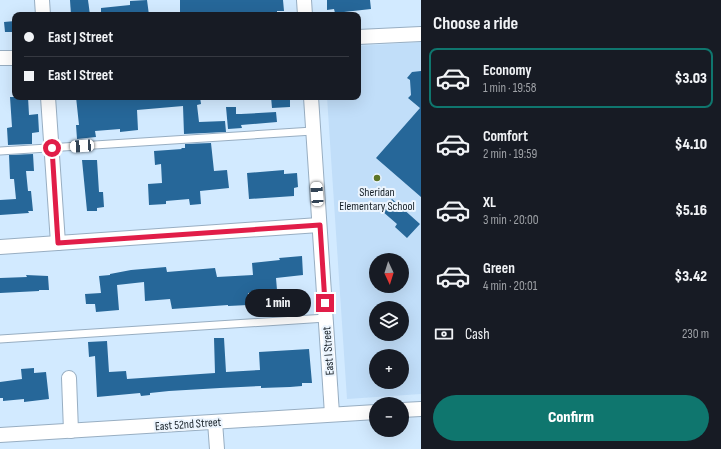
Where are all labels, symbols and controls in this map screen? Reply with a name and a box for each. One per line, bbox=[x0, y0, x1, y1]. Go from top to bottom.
text: Choose a ride bbox=[433, 13, 518, 34]
text: East J Street bbox=[48, 28, 113, 47]
icon: car bbox=[435, 60, 471, 96]
text: Economy bbox=[483, 61, 532, 80]
text: East I Street bbox=[48, 66, 113, 85]
text: $3.03 bbox=[675, 69, 707, 88]
text: 1 min · 19:58 bbox=[483, 80, 536, 96]
icon: car bbox=[435, 126, 471, 162]
text: Comfort bbox=[483, 127, 528, 146]
text: $4.10 bbox=[675, 135, 707, 154]
route start bbox=[43, 139, 61, 157]
car bbox=[70, 139, 94, 153]
text: 2 min · 19:59 bbox=[483, 146, 537, 162]
marker: Sheridan Elementary School bbox=[372, 173, 382, 183]
car bbox=[310, 182, 324, 206]
place label: Sheridan Elementary School bbox=[339, 185, 415, 214]
icon: car bbox=[435, 192, 471, 228]
text: XL bbox=[483, 193, 496, 212]
text: $5.16 bbox=[675, 201, 707, 220]
text: 3 min · 20:00 bbox=[483, 212, 539, 228]
north arrow bbox=[369, 253, 409, 293]
map controls bbox=[369, 253, 409, 437]
icon: car bbox=[435, 258, 471, 294]
text: Green bbox=[483, 259, 515, 278]
text: $3.42 bbox=[674, 267, 707, 286]
text: 4 min · 20:01 bbox=[483, 278, 537, 294]
callout: 1 min bbox=[245, 289, 311, 317]
route end bbox=[316, 294, 334, 312]
text: 1 min bbox=[266, 295, 290, 311]
button: layers bbox=[369, 301, 409, 341]
icon: cash bbox=[433, 323, 455, 345]
text: Cash bbox=[465, 325, 490, 344]
street label: East I Street bbox=[319, 326, 338, 376]
text: 230 m bbox=[682, 326, 709, 342]
button: + bbox=[369, 349, 409, 389]
button: Confirm bbox=[433, 395, 709, 441]
button: − bbox=[369, 397, 409, 437]
street label: East 52nd Street bbox=[154, 415, 222, 434]

